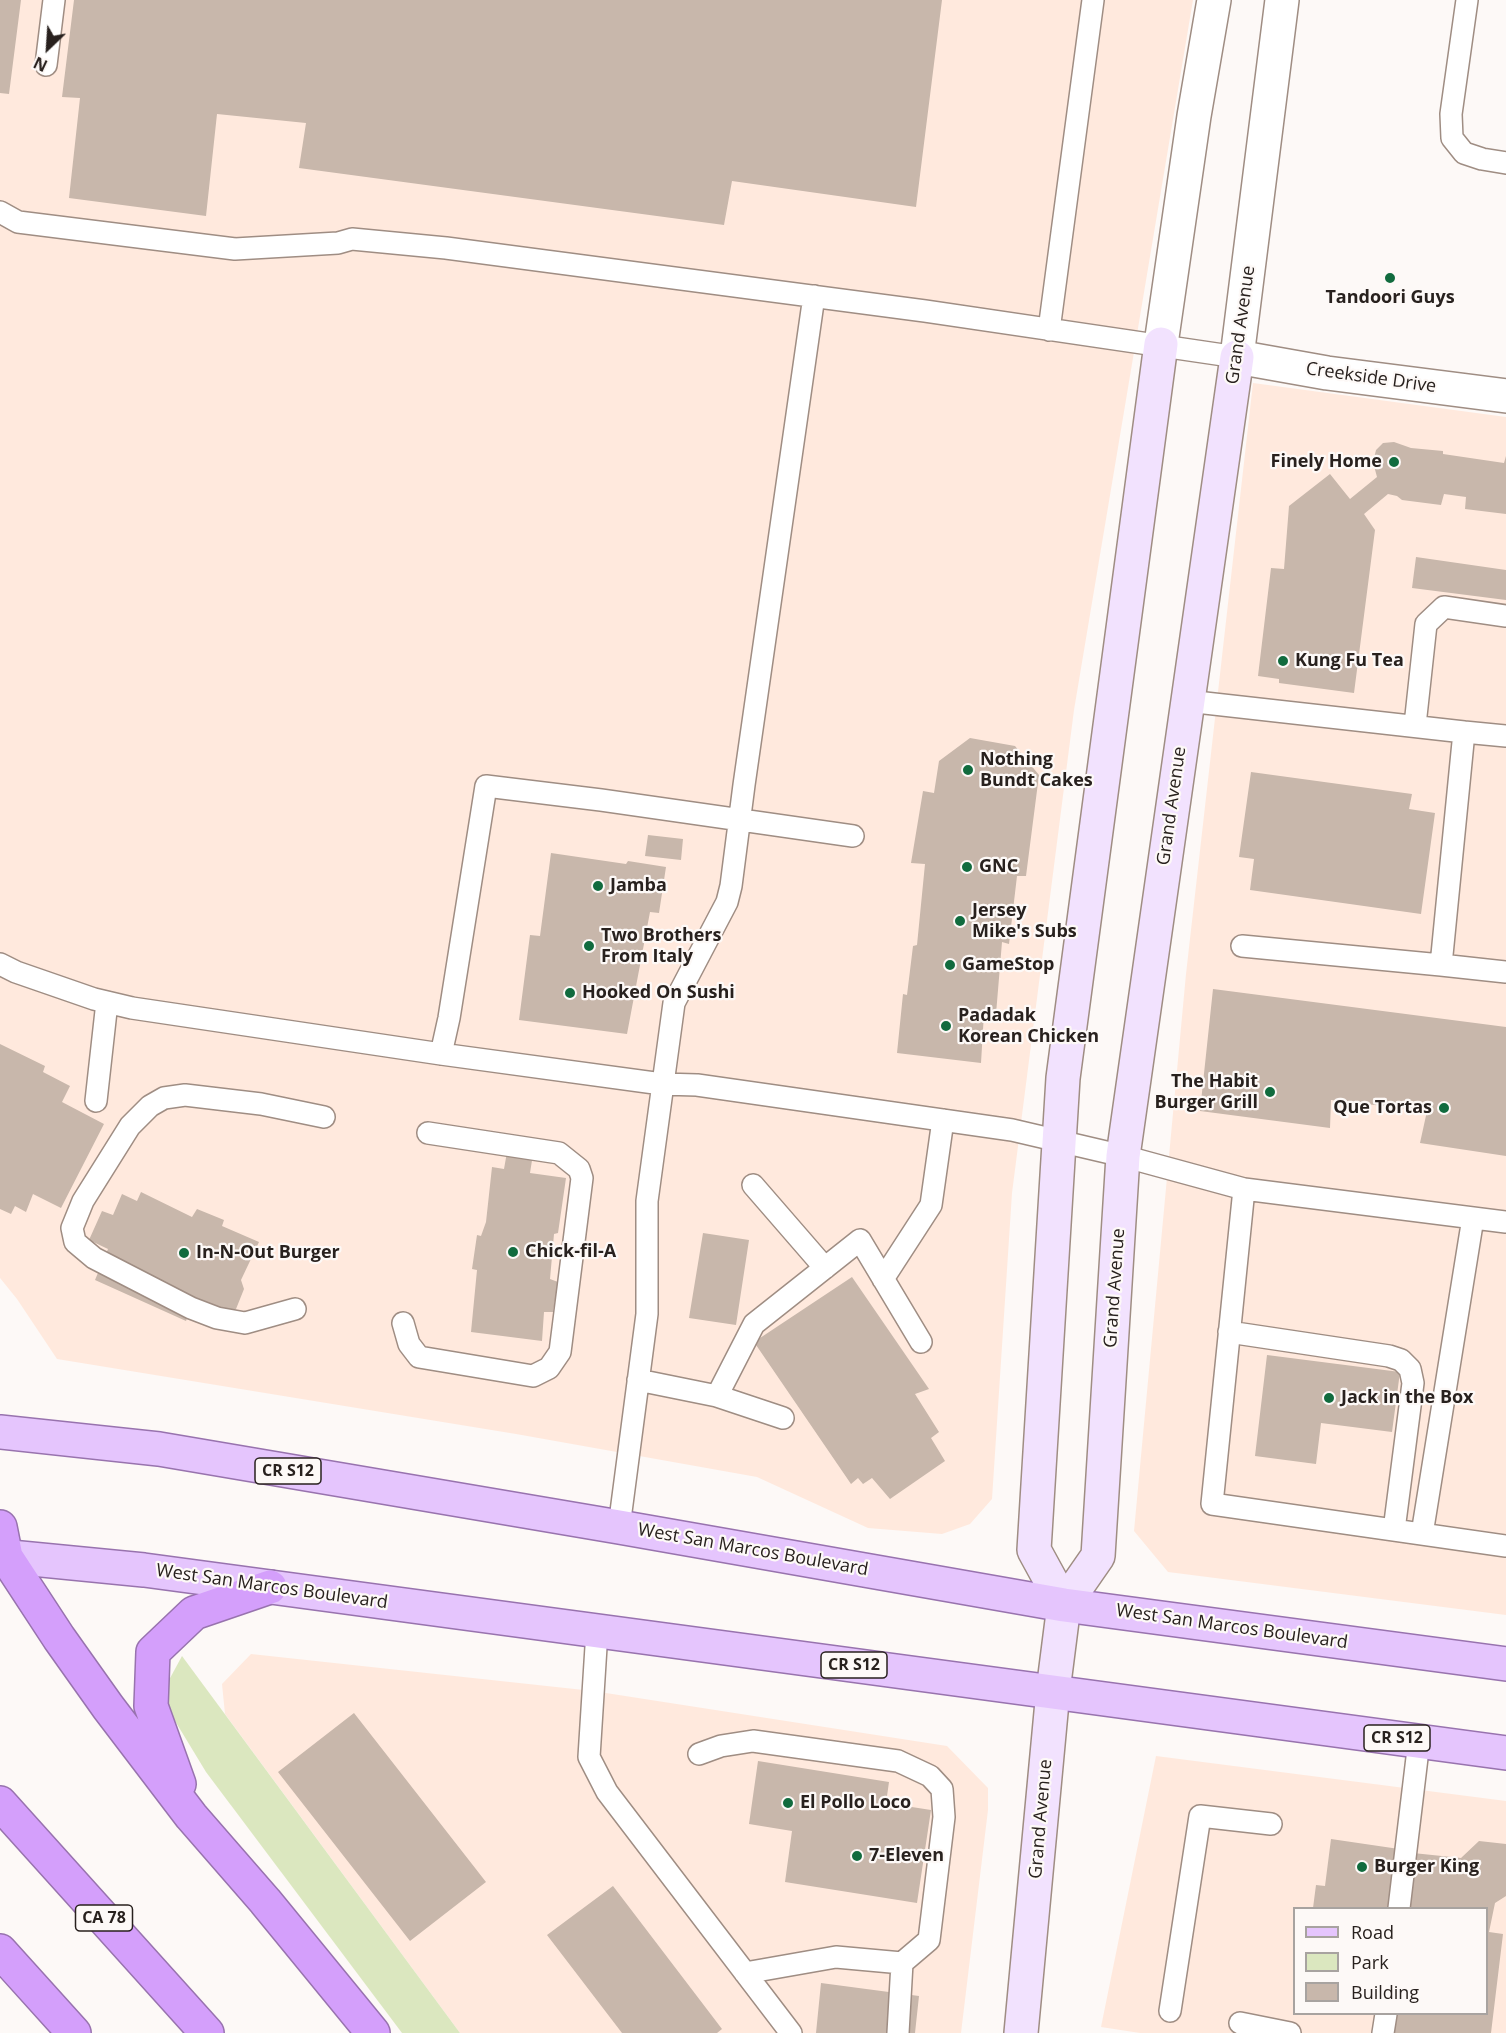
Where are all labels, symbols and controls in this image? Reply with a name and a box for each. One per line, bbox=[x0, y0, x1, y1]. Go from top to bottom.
north arrow bbox=[18, 18, 78, 78]
text: N bbox=[30, 52, 51, 77]
street label: Grand Avenue bbox=[1222, 264, 1260, 386]
marker: Tandoori Guys bbox=[1383, 271, 1397, 285]
place label: Tandoori Guys bbox=[1325, 287, 1455, 309]
street label: Creekside Drive bbox=[1304, 358, 1438, 398]
place label: Finely Home bbox=[1271, 451, 1382, 473]
marker: Finely Home bbox=[1387, 455, 1401, 469]
place label: Kung Fu Tea bbox=[1295, 650, 1404, 672]
marker: Kung Fu Tea bbox=[1276, 654, 1290, 668]
street label: Grand Avenue bbox=[1153, 745, 1191, 867]
place label: Nothing Bundt Cakes bbox=[980, 749, 1093, 792]
marker: Nothing Bundt Cakes bbox=[961, 763, 975, 777]
place label: GNC bbox=[979, 856, 1018, 878]
marker: GNC bbox=[960, 860, 974, 874]
place label: Jamba bbox=[610, 875, 667, 897]
marker: Jamba bbox=[591, 879, 605, 893]
place label: Jersey Mike's Subs bbox=[972, 900, 1077, 942]
marker: Jersey Mike's Subs bbox=[953, 914, 967, 928]
place label: Two Brothers From Italy bbox=[601, 925, 721, 968]
marker: Two Brothers From Italy bbox=[582, 939, 596, 953]
place label: GameStop bbox=[962, 954, 1054, 976]
marker: GameStop bbox=[943, 958, 957, 972]
place label: Hooked On Sushi bbox=[582, 982, 735, 1004]
marker: Hooked On Sushi bbox=[563, 986, 577, 1000]
place label: Padadak Korean Chicken bbox=[958, 1005, 1099, 1048]
marker: Padadak Korean Chicken bbox=[939, 1019, 953, 1033]
place label: The Habit Burger Grill bbox=[1155, 1071, 1258, 1114]
marker: The Habit Burger Grill bbox=[1263, 1085, 1277, 1099]
place label: Que Tortas bbox=[1333, 1097, 1432, 1119]
marker: Que Tortas bbox=[1437, 1101, 1451, 1115]
street label: Grand Avenue bbox=[1100, 1227, 1130, 1349]
place label: Chick-fil-A bbox=[525, 1241, 616, 1263]
place label: In-N-Out Burger bbox=[196, 1242, 340, 1264]
marker: Chick-fil-A bbox=[506, 1245, 520, 1259]
marker: In-N-Out Burger bbox=[177, 1246, 191, 1260]
place label: Jack in the Box bbox=[1341, 1387, 1474, 1409]
marker: Jack in the Box bbox=[1322, 1391, 1336, 1405]
road number: CR S12 bbox=[255, 1458, 321, 1484]
street label: West San Marcos Boulevard bbox=[636, 1519, 870, 1581]
street label: West San Marcos Boulevard bbox=[155, 1560, 389, 1614]
street label: West San Marcos Boulevard bbox=[1115, 1600, 1349, 1654]
road number: CR S12 bbox=[821, 1652, 887, 1678]
road number: CR S12 bbox=[1364, 1725, 1430, 1751]
street label: Grand Avenue bbox=[1025, 1758, 1057, 1880]
place label: El Pollo Loco bbox=[800, 1792, 911, 1814]
marker: El Pollo Loco bbox=[781, 1796, 795, 1810]
place label: 7-Eleven bbox=[869, 1845, 944, 1867]
marker: 7-Eleven bbox=[850, 1849, 864, 1863]
place label: Burger King bbox=[1374, 1856, 1479, 1878]
marker: Burger King bbox=[1355, 1860, 1369, 1874]
road number: CA 78 bbox=[76, 1905, 132, 1931]
legend bbox=[1293, 1907, 1488, 2015]
text: Road bbox=[1351, 1920, 1394, 1944]
text: Park bbox=[1351, 1950, 1389, 1974]
text: Building bbox=[1351, 1980, 1419, 2004]

